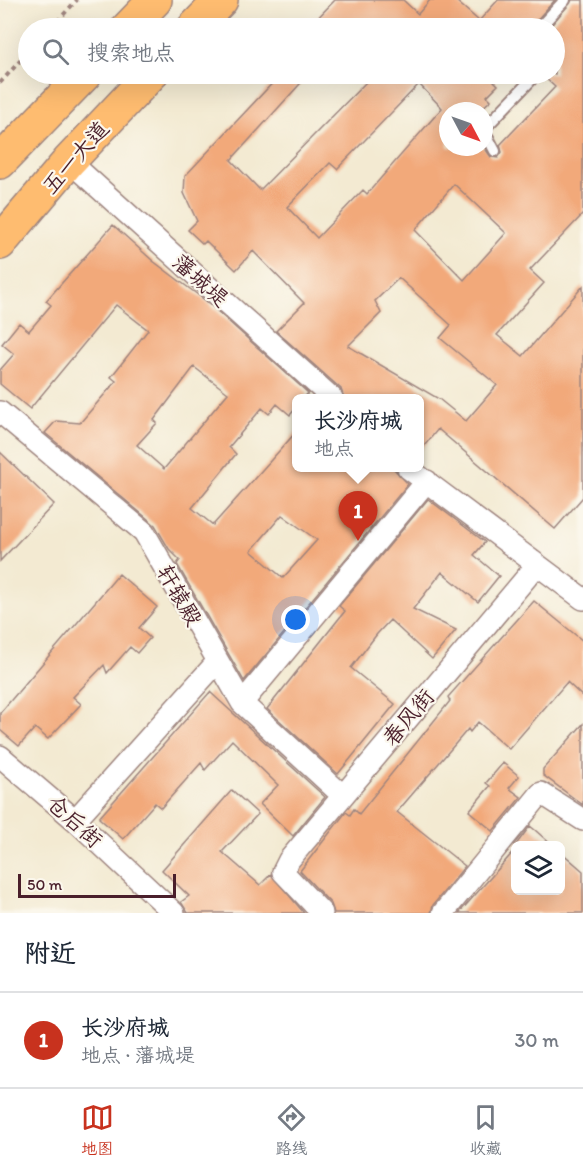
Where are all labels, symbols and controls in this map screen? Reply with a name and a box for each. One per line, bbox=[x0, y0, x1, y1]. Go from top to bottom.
search box bbox=[18, 18, 565, 84]
icon: search bbox=[39, 35, 72, 68]
text: 搜索地点 bbox=[87, 39, 175, 66]
north arrow bbox=[439, 102, 493, 156]
street label: 五一大道 bbox=[36, 115, 114, 199]
street label: 藩城堤 bbox=[167, 248, 234, 312]
popup bbox=[292, 394, 424, 472]
text: 长沙府城 bbox=[314, 407, 402, 434]
text: 地点 bbox=[314, 436, 354, 460]
pin: 1 bbox=[338, 492, 378, 541]
street label: 轩辕殿 bbox=[151, 560, 208, 631]
your location bbox=[281, 605, 310, 634]
street label: 春风街 bbox=[377, 683, 440, 751]
street label: 仓后街 bbox=[41, 789, 108, 853]
map controls bbox=[511, 841, 565, 895]
button: layers bbox=[511, 841, 565, 895]
scale bar bbox=[18, 871, 176, 898]
text: 50 m bbox=[27, 875, 62, 894]
text: 附近 bbox=[24, 937, 76, 969]
text: 长沙府城 bbox=[81, 1014, 169, 1041]
text: 1 bbox=[39, 1028, 48, 1052]
text: 30 m bbox=[514, 1028, 559, 1052]
text: 地点 · 藩城堤 bbox=[81, 1043, 195, 1067]
tab: 地图 bbox=[81, 1101, 114, 1159]
tab: 路线 bbox=[275, 1101, 308, 1159]
tab: 收藏 bbox=[469, 1101, 502, 1159]

